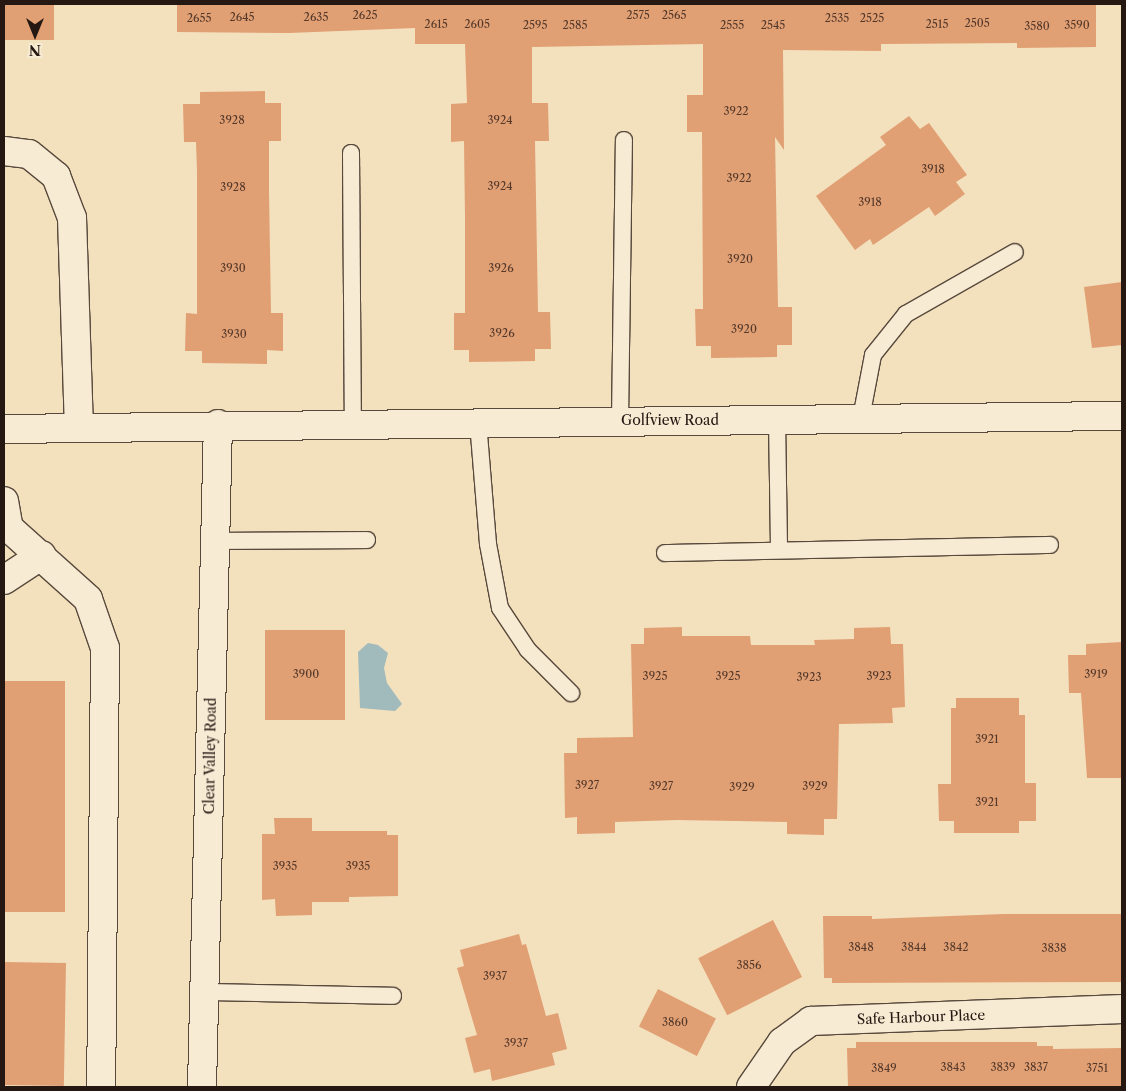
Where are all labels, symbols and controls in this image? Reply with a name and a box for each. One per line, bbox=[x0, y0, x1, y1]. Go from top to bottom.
house number: 2625 bbox=[352, 8, 378, 22]
house number: 2575 bbox=[626, 8, 650, 22]
house number: 2565 bbox=[662, 8, 686, 22]
north arrow bbox=[10, 10, 60, 60]
house number: 2645 bbox=[229, 10, 255, 24]
house number: 2635 bbox=[304, 10, 328, 24]
house number: 2655 bbox=[187, 11, 211, 25]
house number: 2535 bbox=[825, 11, 849, 25]
house number: 2525 bbox=[860, 11, 884, 25]
house number: 2505 bbox=[964, 16, 990, 30]
house number: 2615 bbox=[424, 17, 448, 31]
house number: 2605 bbox=[464, 17, 490, 31]
house number: 2515 bbox=[926, 17, 948, 31]
house number: 2595 bbox=[523, 18, 547, 32]
house number: 2585 bbox=[563, 18, 587, 32]
house number: 2555 bbox=[720, 18, 744, 32]
house number: 2545 bbox=[761, 18, 785, 32]
house number: 3590 bbox=[1064, 18, 1090, 32]
house number: 3580 bbox=[1024, 19, 1050, 33]
text: N bbox=[29, 41, 41, 59]
house number: 3922 bbox=[723, 104, 749, 118]
house number: 3928 bbox=[219, 113, 245, 127]
house number: 3924 bbox=[487, 113, 513, 127]
house number: 3918 bbox=[921, 162, 945, 176]
house number: 3922 bbox=[726, 171, 752, 185]
house number: 3924 bbox=[487, 179, 513, 193]
house number: 3928 bbox=[220, 180, 246, 194]
house number: 3918 bbox=[858, 195, 882, 209]
house number: 3920 bbox=[727, 252, 753, 266]
house number: 3930 bbox=[220, 261, 246, 275]
house number: 3926 bbox=[488, 261, 514, 275]
house number: 3920 bbox=[731, 322, 757, 336]
house number: 3926 bbox=[489, 326, 515, 340]
house number: 3930 bbox=[221, 327, 247, 341]
street label: Golfview Road bbox=[621, 412, 719, 428]
house number: 3900 bbox=[293, 667, 319, 681]
house number: 3919 bbox=[1084, 667, 1108, 681]
house number: 3925 bbox=[643, 669, 667, 683]
house number: 3925 bbox=[716, 669, 740, 683]
house number: 3923 bbox=[867, 669, 891, 683]
house number: 3923 bbox=[797, 670, 821, 684]
street label: Clear Valley Road bbox=[201, 697, 219, 815]
house number: 3921 bbox=[975, 732, 999, 746]
house number: 3927 bbox=[575, 778, 599, 792]
house number: 3927 bbox=[649, 779, 673, 793]
house number: 3929 bbox=[802, 779, 828, 793]
house number: 3929 bbox=[729, 780, 755, 794]
house number: 3921 bbox=[975, 795, 999, 809]
house number: 3935 bbox=[273, 859, 297, 873]
house number: 3935 bbox=[346, 859, 370, 873]
house number: 3848 bbox=[848, 940, 874, 954]
house number: 3844 bbox=[901, 940, 927, 954]
house number: 3842 bbox=[943, 940, 969, 954]
house number: 3838 bbox=[1041, 941, 1067, 955]
house number: 3856 bbox=[737, 958, 761, 972]
house number: 3937 bbox=[483, 969, 507, 983]
street label: Safe Harbour Place bbox=[856, 1006, 986, 1028]
house number: 3860 bbox=[662, 1015, 688, 1029]
house number: 3937 bbox=[504, 1036, 528, 1050]
house number: 3843 bbox=[941, 1060, 965, 1074]
house number: 3839 bbox=[990, 1060, 1016, 1074]
house number: 3837 bbox=[1024, 1060, 1048, 1074]
house number: 3849 bbox=[871, 1061, 897, 1075]
house number: 3751 bbox=[1086, 1061, 1108, 1075]

